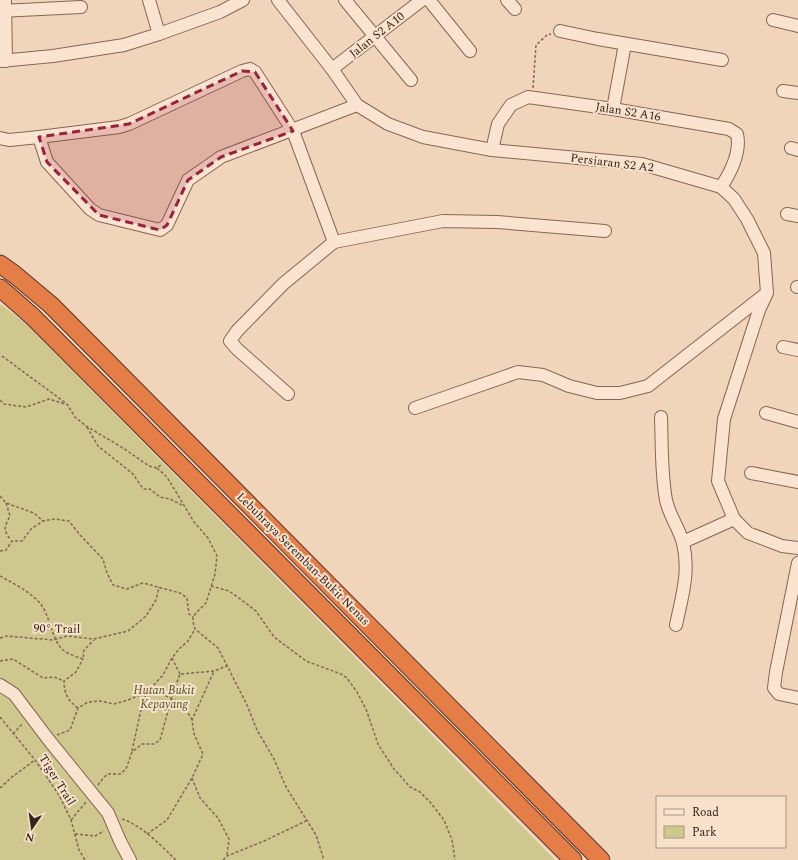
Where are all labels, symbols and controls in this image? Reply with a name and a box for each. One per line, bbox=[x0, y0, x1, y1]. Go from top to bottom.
street label: Jalan S2 A10 bbox=[345, 7, 409, 63]
street label: Jalan S2 A16 bbox=[594, 97, 662, 127]
street label: Persiaran S2 A2 bbox=[569, 148, 655, 178]
street label: Lebuhraya Seremban-Bukit Nenas bbox=[232, 488, 374, 630]
street label: 90° Trail bbox=[33, 619, 81, 639]
park label: Hutan Bukit Kepayang bbox=[134, 681, 195, 714]
street label: Tiger Trail bbox=[34, 751, 80, 809]
legend bbox=[656, 796, 786, 848]
text: Road bbox=[692, 803, 719, 822]
north arrow bbox=[12, 808, 52, 848]
text: Park bbox=[692, 823, 717, 842]
text: N bbox=[24, 828, 36, 847]

